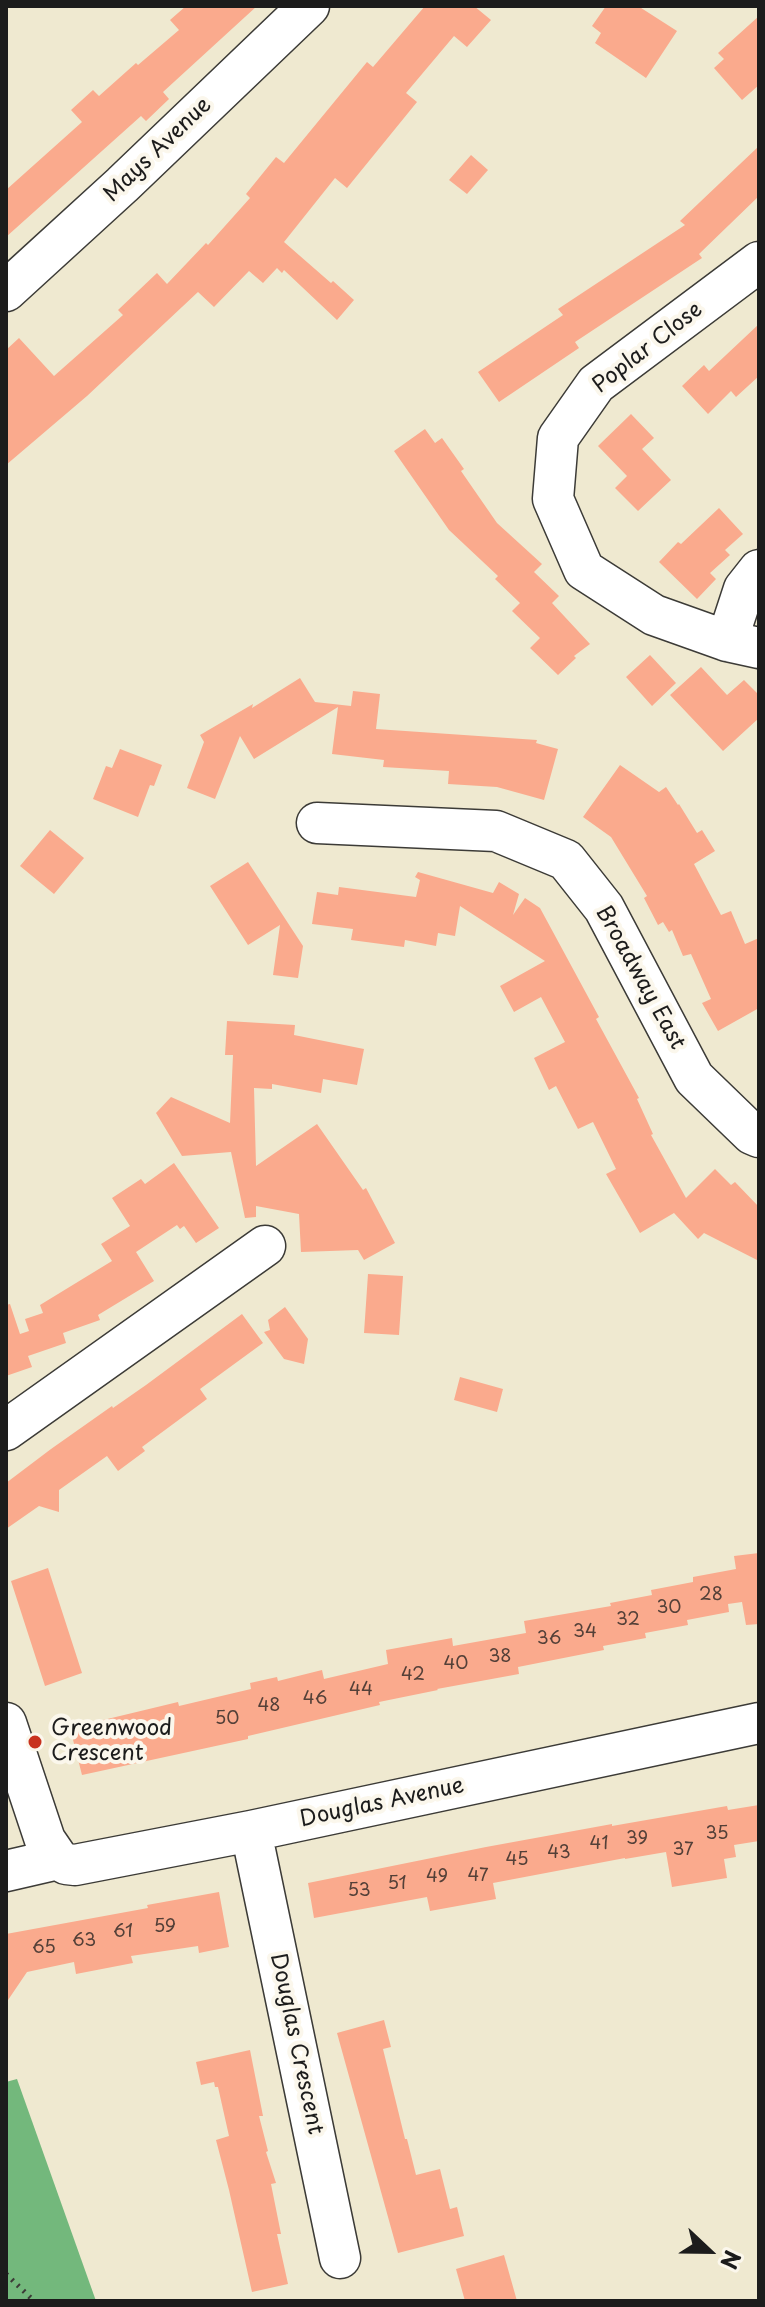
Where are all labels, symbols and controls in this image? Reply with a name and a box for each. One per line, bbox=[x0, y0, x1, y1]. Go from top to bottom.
street label: Mays Avenue bbox=[99, 92, 217, 208]
street label: Poplar Close bbox=[588, 297, 708, 399]
street label: Broadway East bbox=[590, 902, 690, 1054]
house number: 28 bbox=[699, 1584, 723, 1606]
house number: 30 bbox=[656, 1597, 682, 1619]
house number: 32 bbox=[616, 1609, 640, 1631]
house number: 34 bbox=[573, 1621, 597, 1643]
house number: 36 bbox=[537, 1628, 561, 1650]
house number: 38 bbox=[488, 1646, 512, 1668]
house number: 40 bbox=[443, 1653, 469, 1675]
house number: 42 bbox=[401, 1664, 425, 1686]
house number: 44 bbox=[349, 1679, 373, 1701]
house number: 46 bbox=[303, 1688, 327, 1710]
house number: 48 bbox=[257, 1695, 281, 1717]
house number: 50 bbox=[215, 1708, 239, 1730]
place label: Greenwood Crescent bbox=[51, 1716, 172, 1768]
marker: Greenwood Crescent bbox=[26, 1733, 44, 1751]
street label: Douglas Avenue bbox=[298, 1773, 466, 1833]
house number: 35 bbox=[705, 1823, 729, 1845]
house number: 39 bbox=[626, 1828, 648, 1850]
house number: 41 bbox=[590, 1833, 608, 1855]
house number: 37 bbox=[672, 1839, 694, 1861]
house number: 43 bbox=[547, 1842, 571, 1864]
house number: 45 bbox=[506, 1849, 528, 1871]
house number: 47 bbox=[467, 1865, 489, 1887]
house number: 49 bbox=[426, 1866, 448, 1888]
house number: 51 bbox=[387, 1873, 407, 1895]
house number: 53 bbox=[347, 1880, 371, 1902]
house number: 59 bbox=[154, 1916, 176, 1938]
house number: 61 bbox=[113, 1921, 133, 1943]
house number: 63 bbox=[72, 1930, 96, 1952]
house number: 65 bbox=[32, 1937, 56, 1959]
street label: Douglas Crescent bbox=[264, 1951, 328, 2137]
north arrow bbox=[669, 2211, 749, 2291]
text: N bbox=[713, 2246, 750, 2274]

